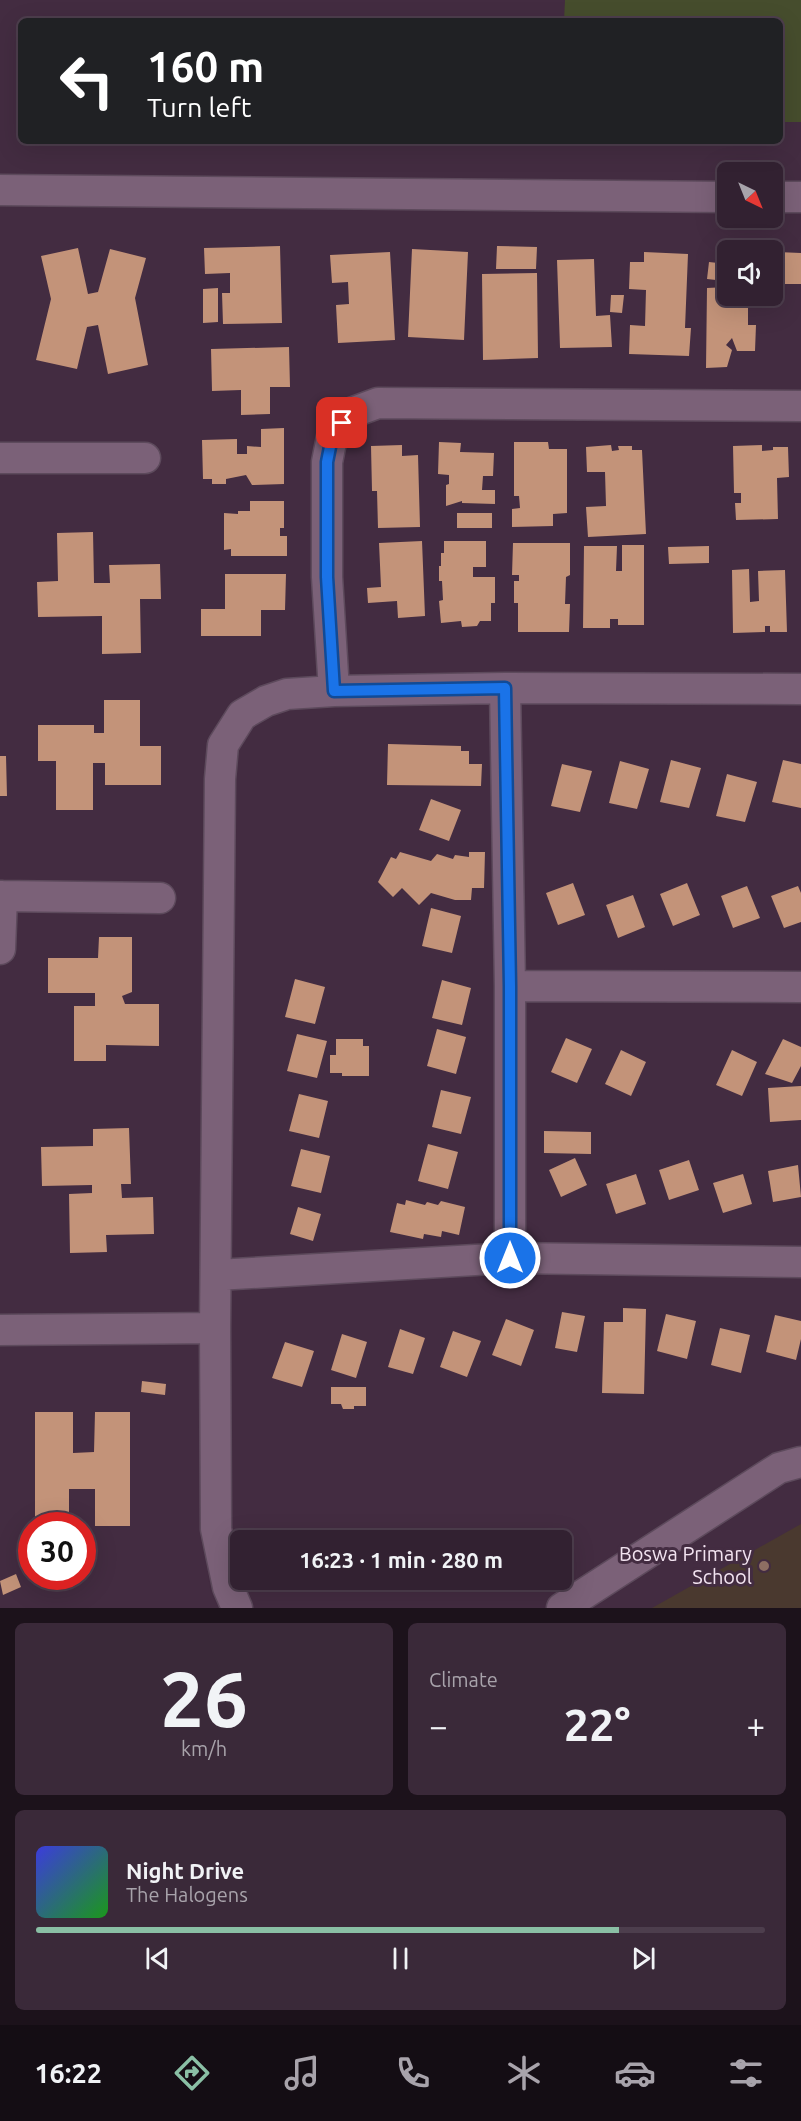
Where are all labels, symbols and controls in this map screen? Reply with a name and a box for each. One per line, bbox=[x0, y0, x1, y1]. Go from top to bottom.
icon: left bbox=[48, 42, 126, 120]
text: 160 m bbox=[147, 43, 264, 90]
text: Turn left bbox=[147, 92, 251, 122]
north arrow bbox=[717, 162, 783, 228]
map controls bbox=[717, 162, 783, 306]
button: sound bbox=[717, 240, 783, 306]
pin bbox=[316, 397, 367, 448]
icon: arrive bbox=[325, 406, 358, 439]
position arrow bbox=[478, 1226, 542, 1290]
speed limit sign: 30 bbox=[18, 1512, 96, 1590]
place label: Boswa Primary School bbox=[619, 1542, 752, 1588]
text: 16:23 · 1 min · 280 m bbox=[299, 1547, 503, 1572]
marker: Boswa Primary School bbox=[757, 1559, 771, 1573]
text: 26 bbox=[160, 1654, 248, 1742]
text: Climate bbox=[429, 1668, 498, 1691]
text: 22° bbox=[564, 1699, 630, 1750]
text: − bbox=[429, 1707, 448, 1744]
text: + bbox=[746, 1707, 765, 1744]
text: km/h bbox=[181, 1737, 227, 1760]
text: Night Drive bbox=[126, 1858, 244, 1883]
text: The Halogens bbox=[126, 1883, 248, 1906]
icon: previous bbox=[141, 1942, 174, 1975]
icon: pause bbox=[384, 1942, 417, 1975]
icon: next bbox=[627, 1942, 660, 1975]
icon: directions bbox=[171, 2052, 213, 2094]
icon: music bbox=[281, 2052, 323, 2094]
icon: phone bbox=[392, 2052, 434, 2094]
icon: climate bbox=[503, 2052, 545, 2094]
icon: car bbox=[614, 2052, 656, 2094]
icon: filters bbox=[725, 2052, 767, 2094]
text: 16:22 bbox=[34, 2058, 102, 2088]

